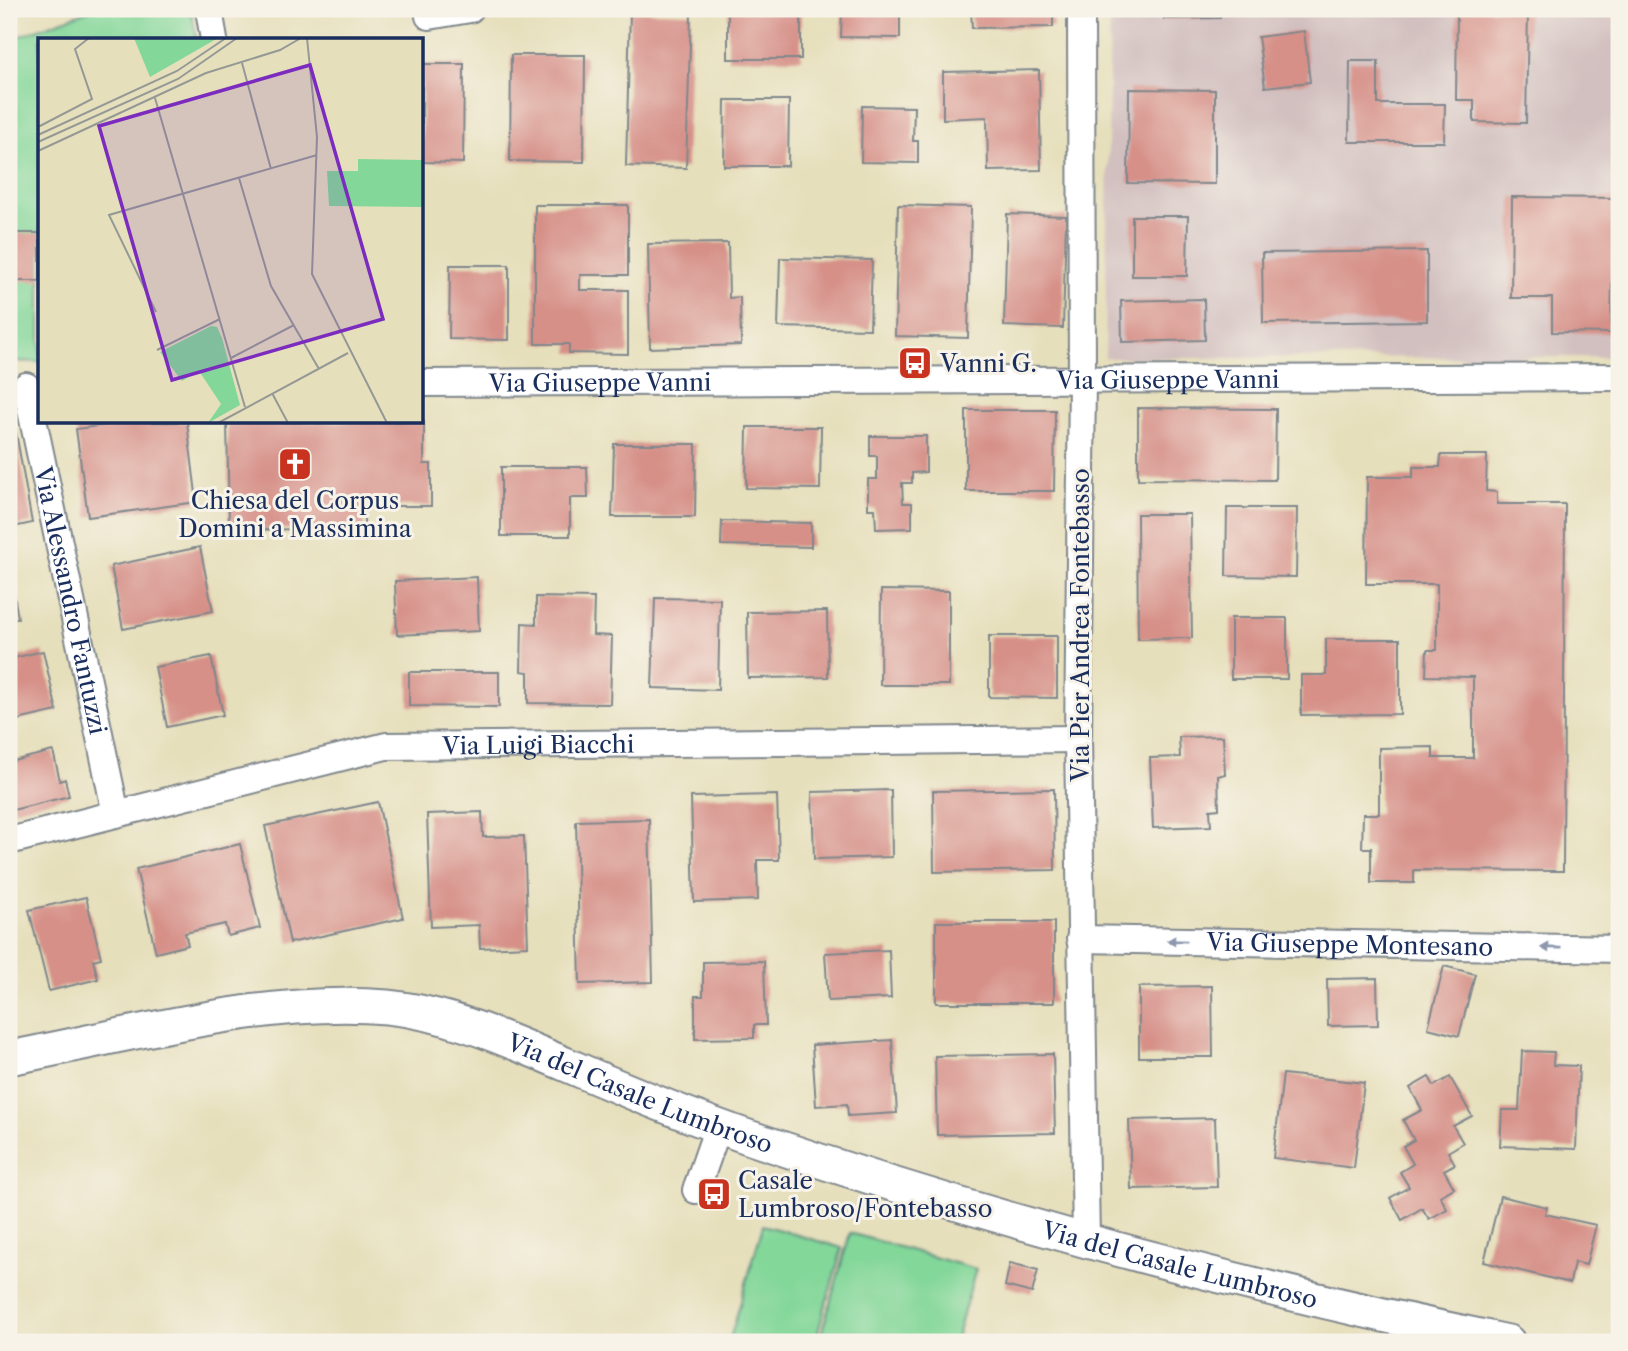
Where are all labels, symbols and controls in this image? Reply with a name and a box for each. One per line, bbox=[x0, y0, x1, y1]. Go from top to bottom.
inset map bbox=[38, 38, 424, 424]
bus stop icon: Vanni G. bbox=[896, 344, 934, 382]
place label: Vanni G. bbox=[939, 349, 1037, 378]
street label: Via Giuseppe Vanni bbox=[1056, 364, 1279, 394]
street label: Via Giuseppe Vanni bbox=[488, 367, 711, 397]
church icon: Chiesa del Corpus Domini a Massimina bbox=[276, 445, 314, 483]
street label: Via Alessandro Fantuzzi bbox=[29, 463, 113, 737]
street label: Via Pier Andrea Fontebasso bbox=[1066, 468, 1095, 783]
place label: Chiesa del Corpus Domini a Massimina bbox=[178, 486, 412, 543]
street label: Via Luigi Biacchi bbox=[441, 729, 634, 760]
street label: Via Giuseppe Montesano bbox=[1205, 927, 1493, 961]
one-way arrow bbox=[1165, 935, 1187, 947]
one-way arrow bbox=[1540, 942, 1562, 954]
street label: Via del Casale Lumbroso bbox=[502, 1027, 777, 1159]
place label: Casale Lumbroso/Fontebasso bbox=[738, 1166, 992, 1223]
bus stop icon: Casale Lumbroso/Fontebasso bbox=[695, 1175, 733, 1213]
street label: Via del Casale Lumbroso bbox=[1038, 1214, 1321, 1314]

